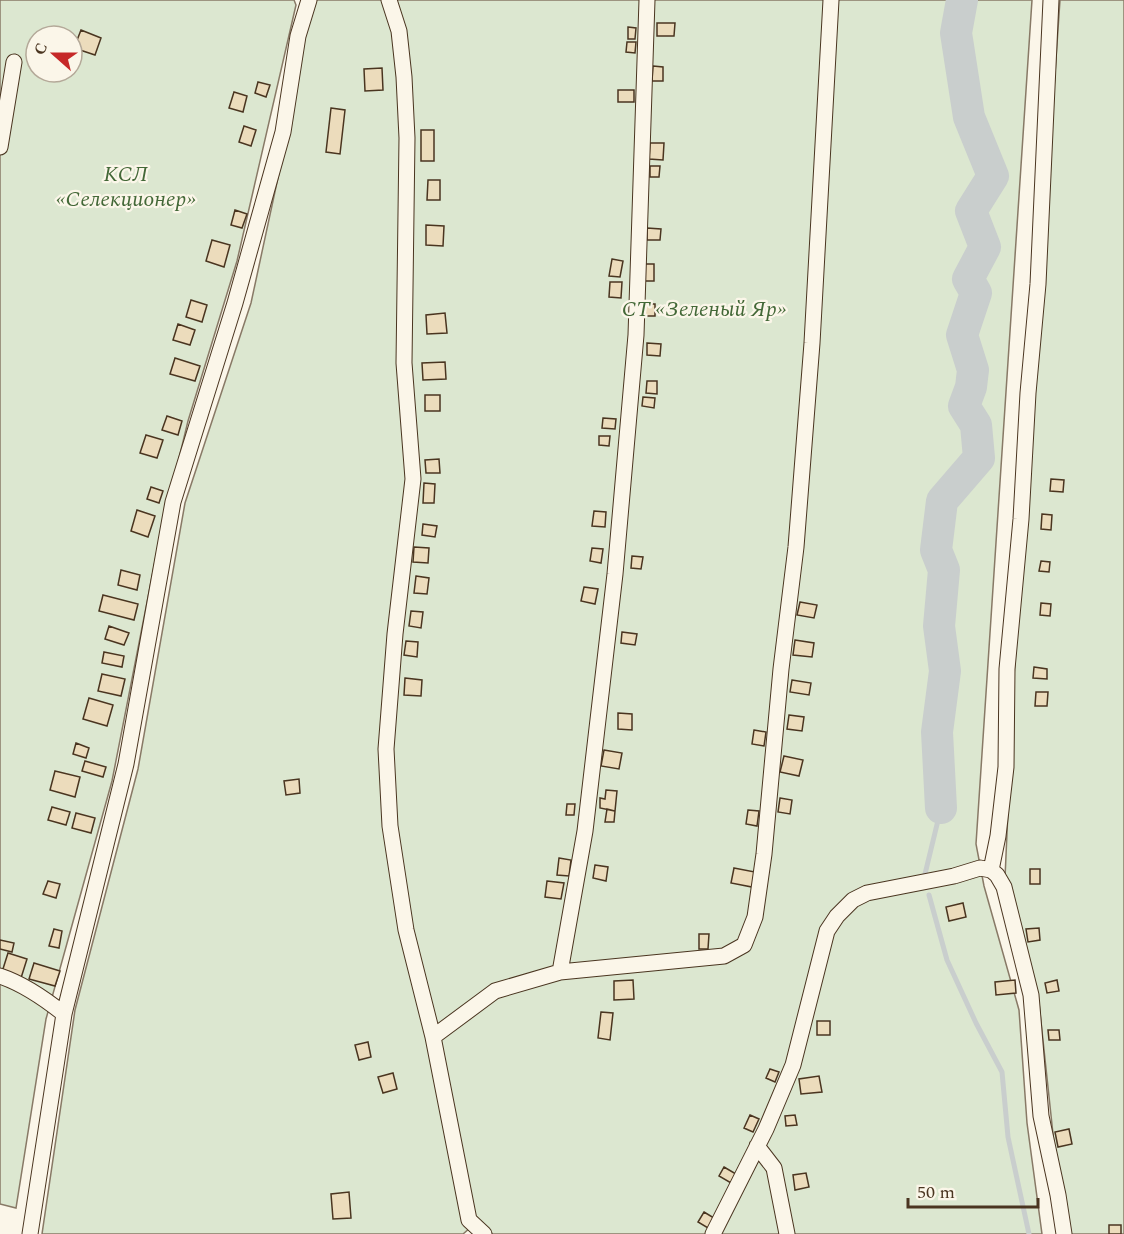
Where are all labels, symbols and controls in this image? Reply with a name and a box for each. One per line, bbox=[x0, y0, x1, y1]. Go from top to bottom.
north arrow bbox=[24, 24, 84, 84]
text: С bbox=[28, 39, 54, 59]
park label: КСЛ «Селекционер» bbox=[56, 158, 196, 216]
park label: СТ «Зеленый Яр» bbox=[622, 293, 786, 326]
scale bar bbox=[908, 1171, 1038, 1209]
text: 50 m bbox=[917, 1179, 955, 1206]

